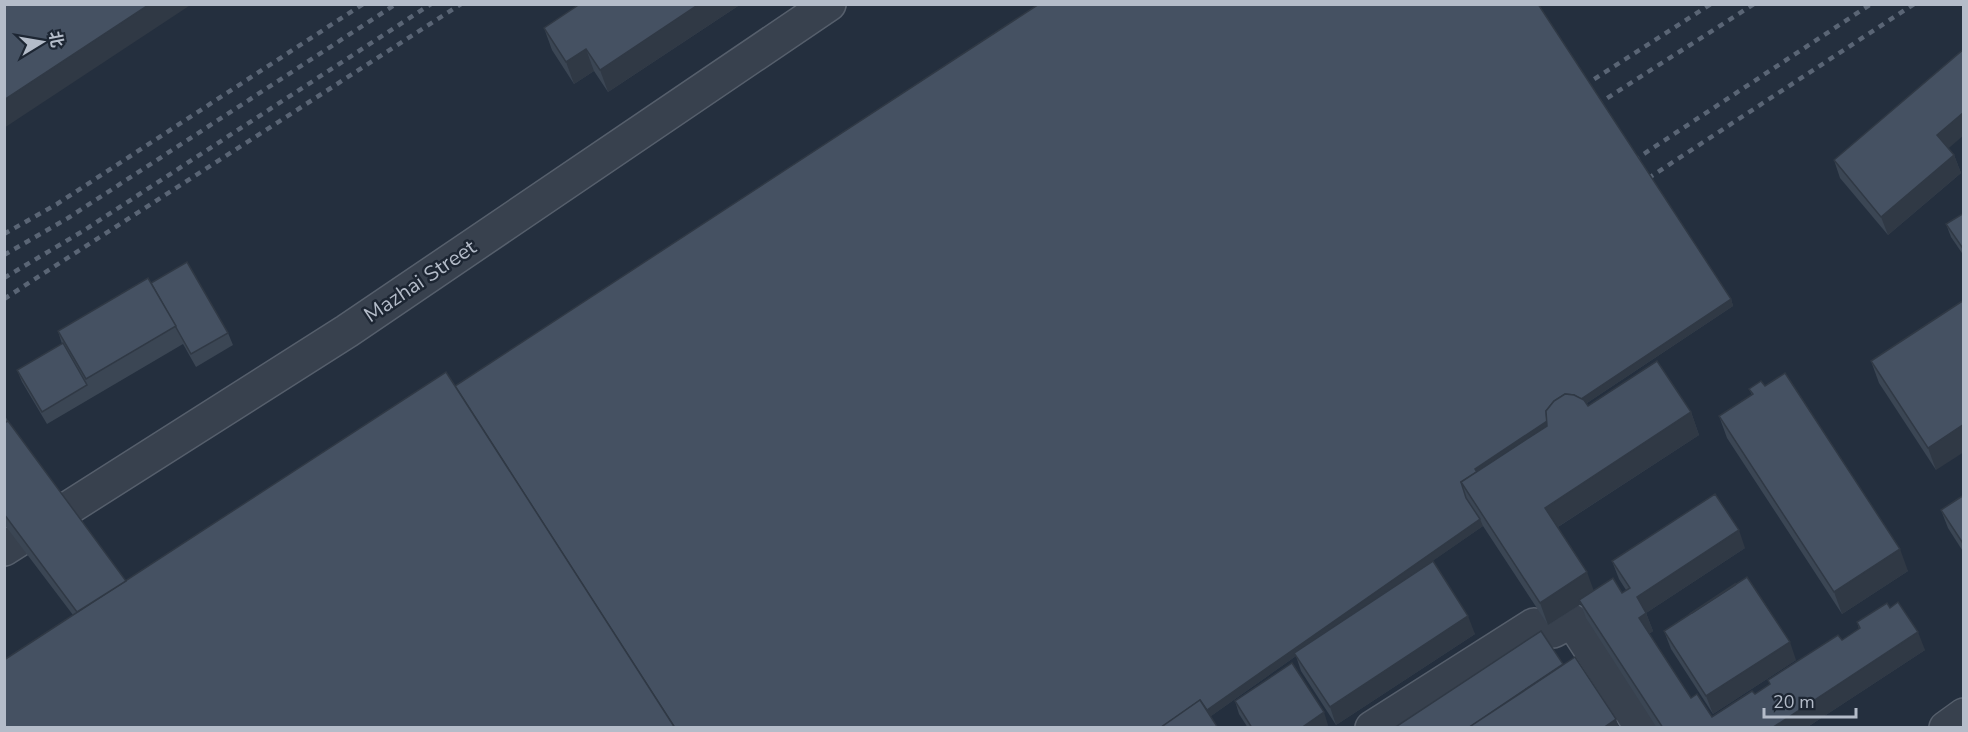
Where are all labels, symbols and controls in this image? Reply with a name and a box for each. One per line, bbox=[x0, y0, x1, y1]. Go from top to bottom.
north arrow bbox=[12, 12, 72, 72]
text: 北 bbox=[43, 29, 68, 49]
street label: Mazhai Street bbox=[359, 233, 482, 329]
scale bar bbox=[1764, 681, 1856, 719]
text: 20 m bbox=[1773, 690, 1815, 714]

